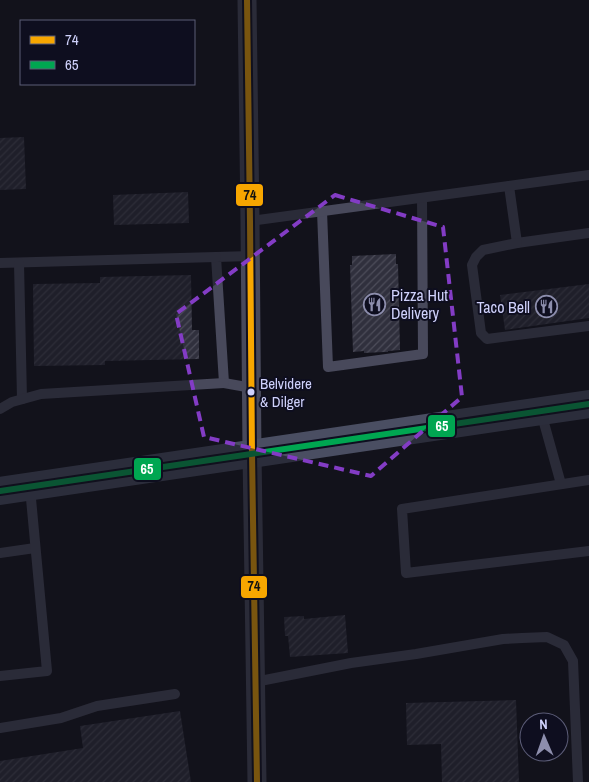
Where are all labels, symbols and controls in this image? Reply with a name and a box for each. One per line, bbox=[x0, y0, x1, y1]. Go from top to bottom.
legend bbox=[20, 20, 195, 85]
text: 74 bbox=[65, 29, 79, 50]
text: 65 bbox=[65, 54, 79, 75]
line badge: 74 bbox=[235, 183, 264, 207]
text: 74 bbox=[244, 186, 257, 204]
place label: Pizza Hut Delivery bbox=[391, 284, 448, 324]
restaurant icon: Pizza Hut Delivery bbox=[363, 292, 387, 316]
restaurant icon: Taco Bell bbox=[534, 295, 558, 319]
place label: Taco Bell bbox=[477, 296, 530, 318]
place label: Belvidere & Dilger bbox=[260, 373, 312, 412]
marker: Belvidere & Dilger bbox=[246, 387, 256, 397]
line badge: 65 bbox=[427, 414, 456, 438]
text: 65 bbox=[436, 417, 449, 435]
line badge: 65 bbox=[133, 457, 162, 481]
text: 65 bbox=[141, 460, 154, 478]
line badge: 74 bbox=[240, 575, 268, 599]
text: 74 bbox=[248, 577, 261, 595]
north arrow bbox=[519, 712, 569, 762]
text: N bbox=[539, 715, 548, 733]

